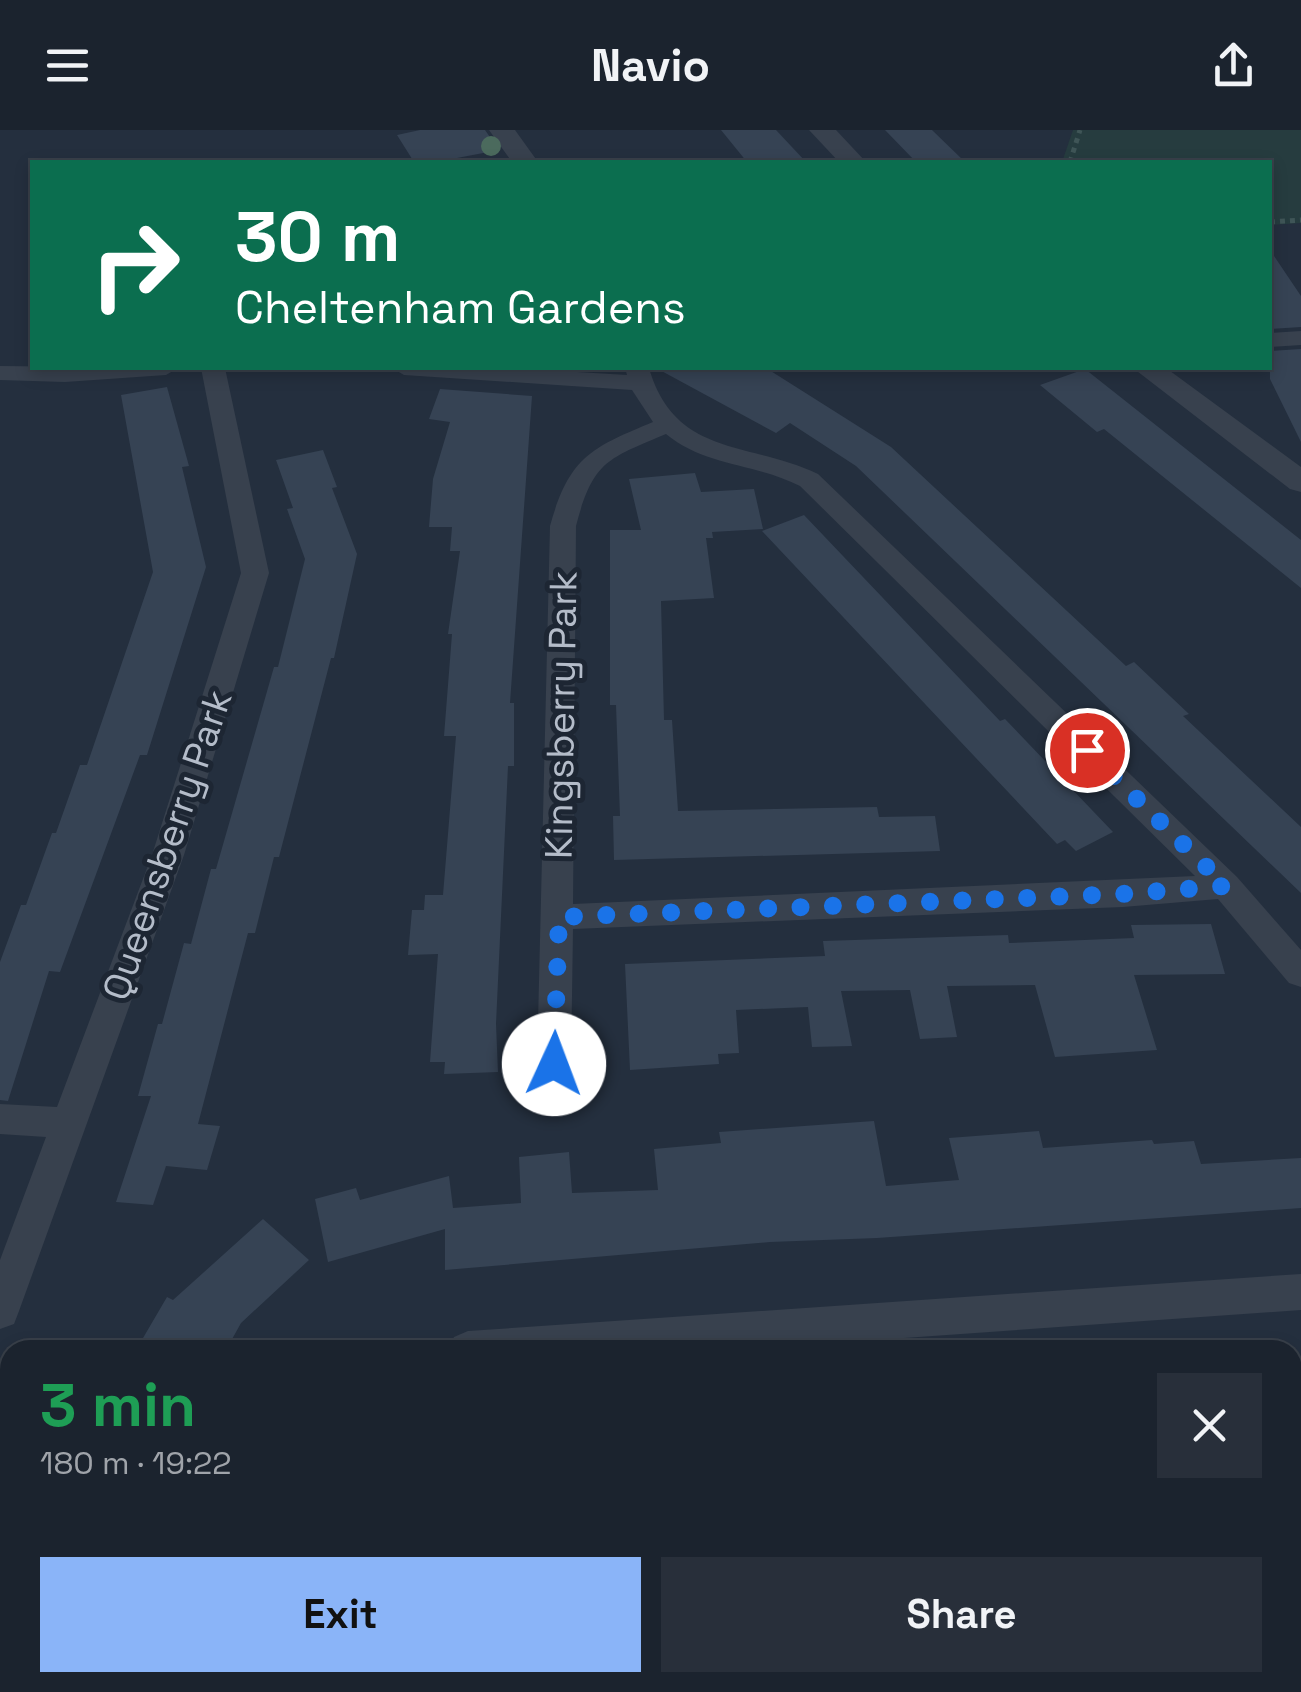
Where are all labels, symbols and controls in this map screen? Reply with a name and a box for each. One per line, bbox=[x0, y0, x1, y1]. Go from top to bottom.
text: Navio bbox=[591, 37, 710, 94]
icon: menu bbox=[40, 38, 95, 93]
icon: share bbox=[1206, 38, 1261, 93]
text: 30 m bbox=[235, 192, 400, 281]
icon: right bbox=[70, 200, 200, 330]
text: Cheltenham Gardens bbox=[235, 279, 686, 336]
street label: Kingsberry Park bbox=[534, 571, 588, 859]
street label: Queensberry Park bbox=[91, 684, 243, 1006]
pin bbox=[1045, 708, 1130, 793]
icon: arrive bbox=[1060, 723, 1115, 778]
position arrow bbox=[502, 1012, 606, 1116]
text: 3 min bbox=[40, 1367, 196, 1444]
button: close bbox=[1157, 1373, 1262, 1478]
text: 180 m · 19:22 bbox=[40, 1443, 232, 1483]
button: Exit bbox=[40, 1557, 641, 1672]
button: Share bbox=[661, 1557, 1262, 1672]

